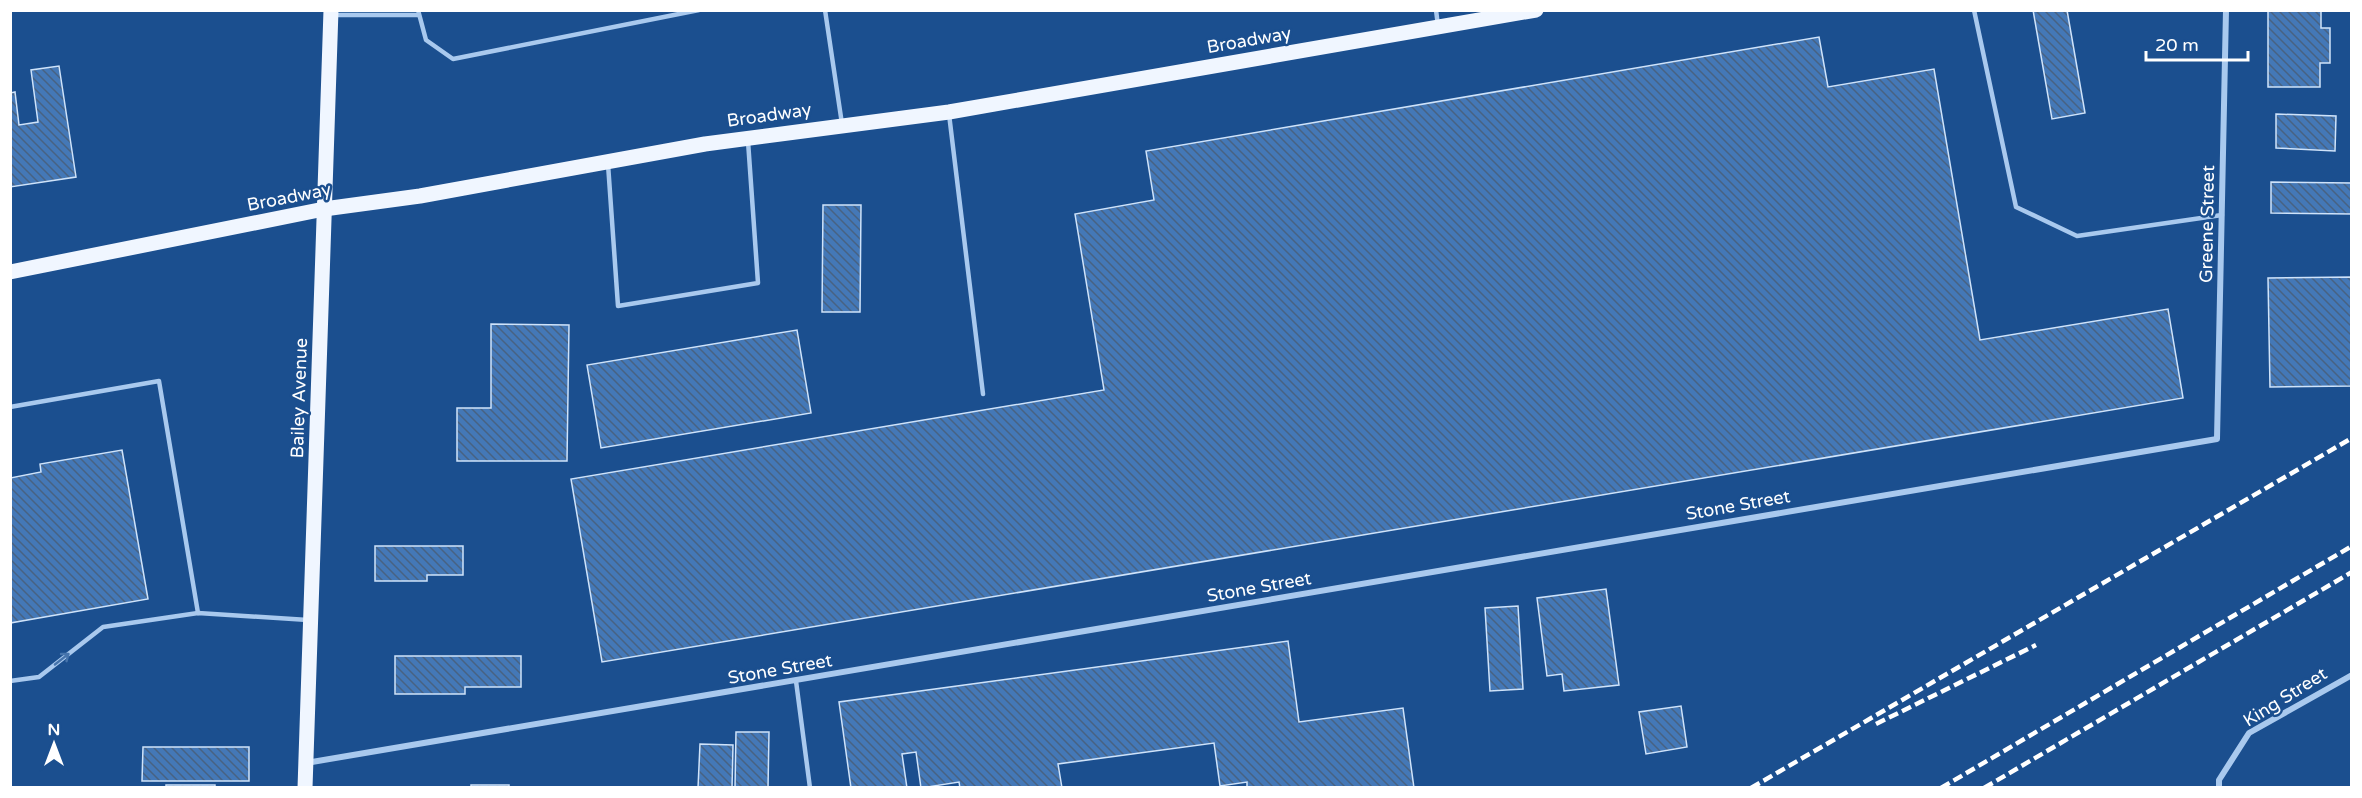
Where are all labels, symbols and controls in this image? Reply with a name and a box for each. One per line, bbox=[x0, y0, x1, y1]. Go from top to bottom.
street label: Broadway bbox=[1205, 22, 1293, 58]
scale bar bbox=[2146, 24, 2248, 62]
text: 20 m bbox=[2155, 34, 2199, 56]
street label: Broadway bbox=[725, 98, 813, 132]
street label: Greene Street bbox=[2195, 165, 2219, 283]
street label: Broadway bbox=[245, 178, 333, 216]
street label: Bailey Avenue bbox=[286, 337, 312, 459]
street label: Stone Street bbox=[1684, 485, 1792, 525]
street label: Stone Street bbox=[1205, 567, 1313, 607]
street label: Stone Street bbox=[726, 649, 834, 689]
one-way arrow bbox=[54, 653, 70, 666]
street label: King Street bbox=[2239, 662, 2331, 731]
north arrow bbox=[24, 714, 84, 774]
text: N bbox=[48, 720, 60, 740]

